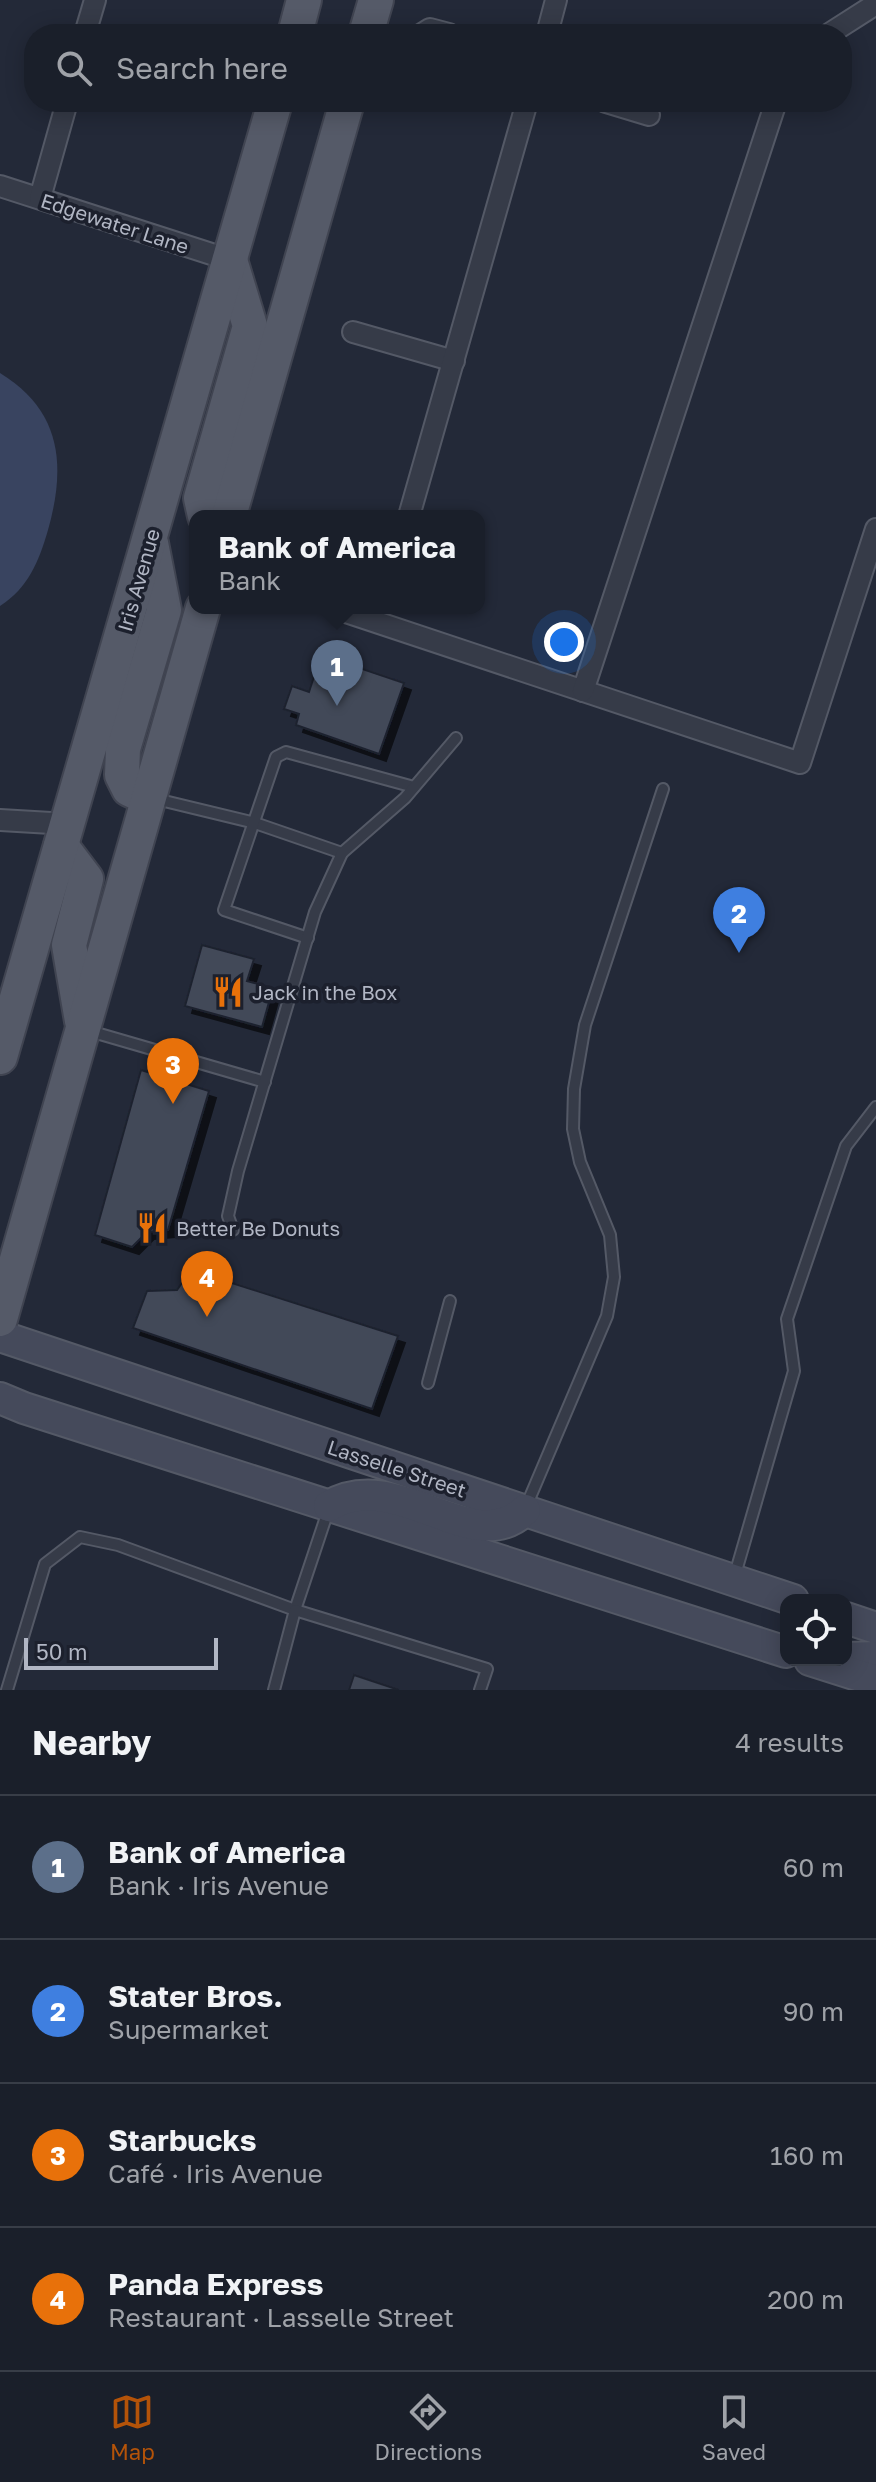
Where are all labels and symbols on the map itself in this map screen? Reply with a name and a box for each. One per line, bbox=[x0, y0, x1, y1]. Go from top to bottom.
street label: Edgewater Lane bbox=[38, 188, 192, 258]
street label: Iris Avenue bbox=[112, 526, 164, 634]
your location bbox=[544, 622, 584, 662]
pin: 1 bbox=[311, 640, 363, 706]
pin: 2 bbox=[713, 887, 765, 953]
restaurant icon: Jack in the Box bbox=[211, 975, 245, 1009]
place label: Jack in the Box bbox=[252, 980, 397, 1004]
pin: 3 bbox=[147, 1038, 199, 1104]
restaurant icon: Better Be Donuts bbox=[135, 1211, 169, 1245]
place label: Better Be Donuts bbox=[176, 1216, 340, 1240]
pin: 4 bbox=[181, 1251, 233, 1317]
street label: Lasselle Street bbox=[325, 1434, 469, 1502]
scale bar bbox=[24, 1634, 218, 1670]

